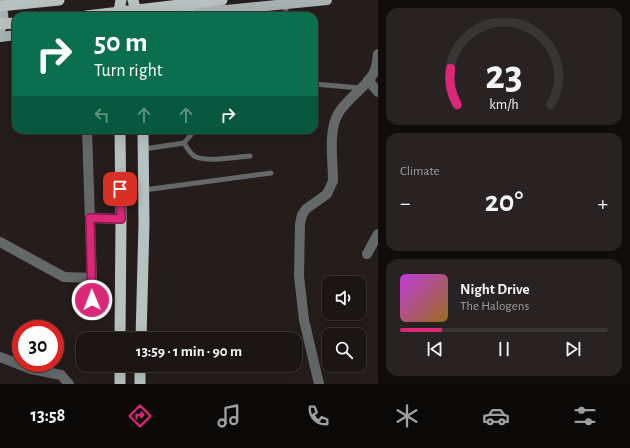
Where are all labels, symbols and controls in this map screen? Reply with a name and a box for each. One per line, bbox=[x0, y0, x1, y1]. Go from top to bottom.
icon: right bbox=[28, 28, 80, 80]
text: 50 m bbox=[94, 29, 148, 57]
text: 23 bbox=[485, 54, 523, 95]
text: Turn right bbox=[94, 62, 163, 80]
text: km/h bbox=[489, 97, 519, 111]
icon: left bbox=[91, 104, 113, 126]
icon: ahead bbox=[133, 104, 155, 126]
icon: ahead bbox=[175, 104, 197, 126]
icon: right bbox=[217, 104, 239, 126]
text: Climate bbox=[400, 165, 439, 178]
pin bbox=[103, 172, 137, 206]
icon: arrive bbox=[109, 178, 131, 200]
text: 20° bbox=[485, 187, 523, 217]
text: − bbox=[400, 192, 411, 214]
text: + bbox=[597, 192, 608, 214]
map controls bbox=[322, 276, 366, 372]
button: sound bbox=[322, 276, 366, 320]
position arrow bbox=[71, 279, 113, 321]
text: Night Drive bbox=[460, 282, 530, 297]
text: The Halogens bbox=[460, 300, 529, 313]
speed limit sign: 30 bbox=[12, 320, 64, 372]
button: search bbox=[322, 328, 366, 372]
icon: previous bbox=[424, 338, 446, 360]
icon: pause bbox=[493, 338, 515, 360]
icon: next bbox=[562, 338, 584, 360]
text: 13:59 · 1 min · 90 m bbox=[136, 344, 242, 359]
icon: directions bbox=[126, 402, 154, 430]
icon: music bbox=[215, 402, 243, 430]
icon: phone bbox=[304, 402, 332, 430]
icon: climate bbox=[393, 402, 421, 430]
icon: car bbox=[482, 402, 510, 430]
icon: filters bbox=[571, 402, 599, 430]
text: 13:58 bbox=[30, 407, 66, 425]

